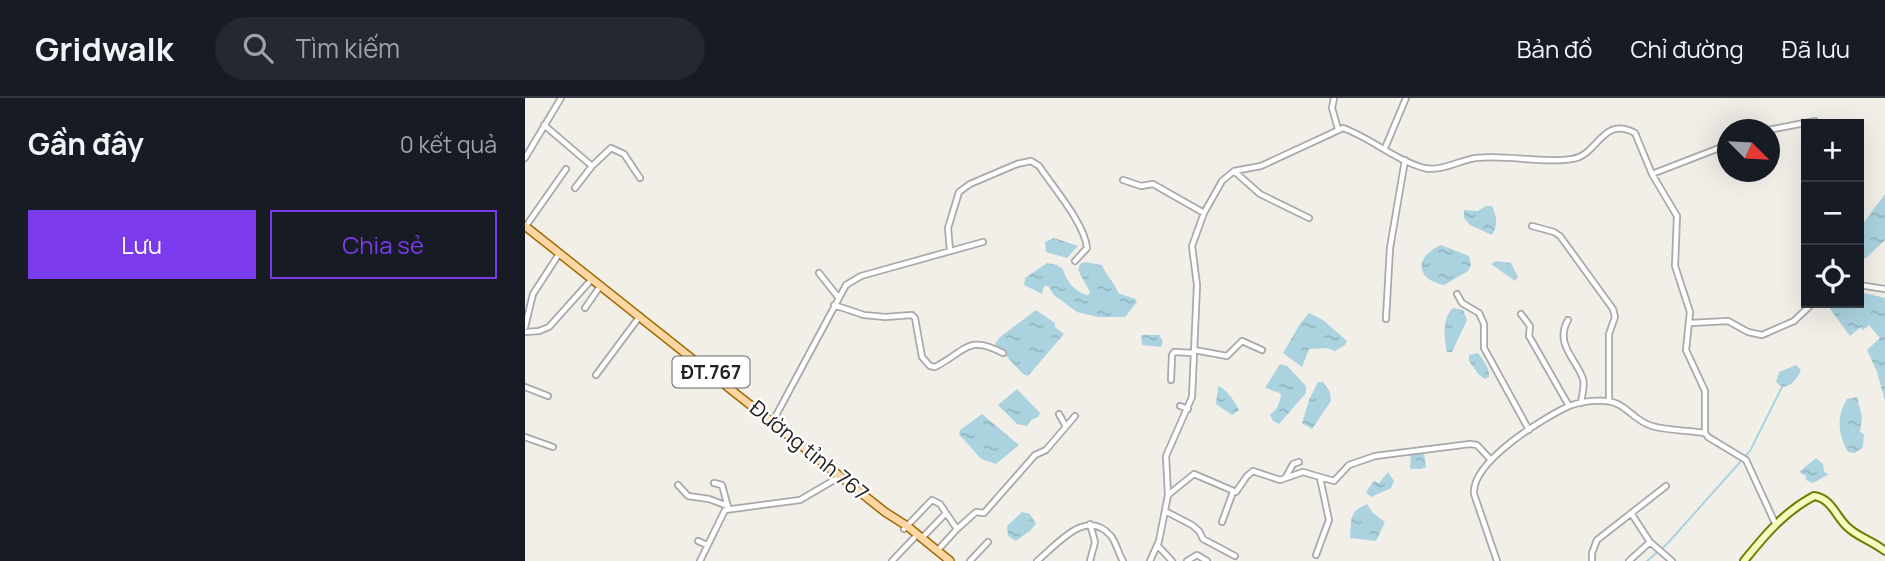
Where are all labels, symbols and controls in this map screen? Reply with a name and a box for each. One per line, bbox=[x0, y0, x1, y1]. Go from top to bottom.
search box bbox=[215, 17, 705, 80]
text: Gridwalk bbox=[35, 26, 173, 71]
icon: search bbox=[239, 29, 277, 67]
text: Tìm kiếm bbox=[295, 30, 400, 66]
text: Bản đồ bbox=[1517, 32, 1592, 65]
text: Chỉ đường bbox=[1630, 32, 1744, 65]
text: Đã lưu bbox=[1782, 32, 1850, 65]
north arrow bbox=[1717, 119, 1780, 182]
map controls bbox=[1801, 119, 1864, 308]
button: + bbox=[1801, 119, 1864, 182]
text: Gần đây bbox=[28, 123, 144, 164]
text: 0 kết quả bbox=[400, 128, 497, 160]
button: − bbox=[1801, 182, 1864, 245]
button: Lưu bbox=[28, 210, 256, 279]
button: Chia sẻ bbox=[270, 210, 497, 279]
button: locate bbox=[1801, 245, 1864, 308]
road number: ĐT.767 bbox=[673, 356, 749, 388]
street label: Đường tỉnh 767 bbox=[745, 394, 875, 507]

